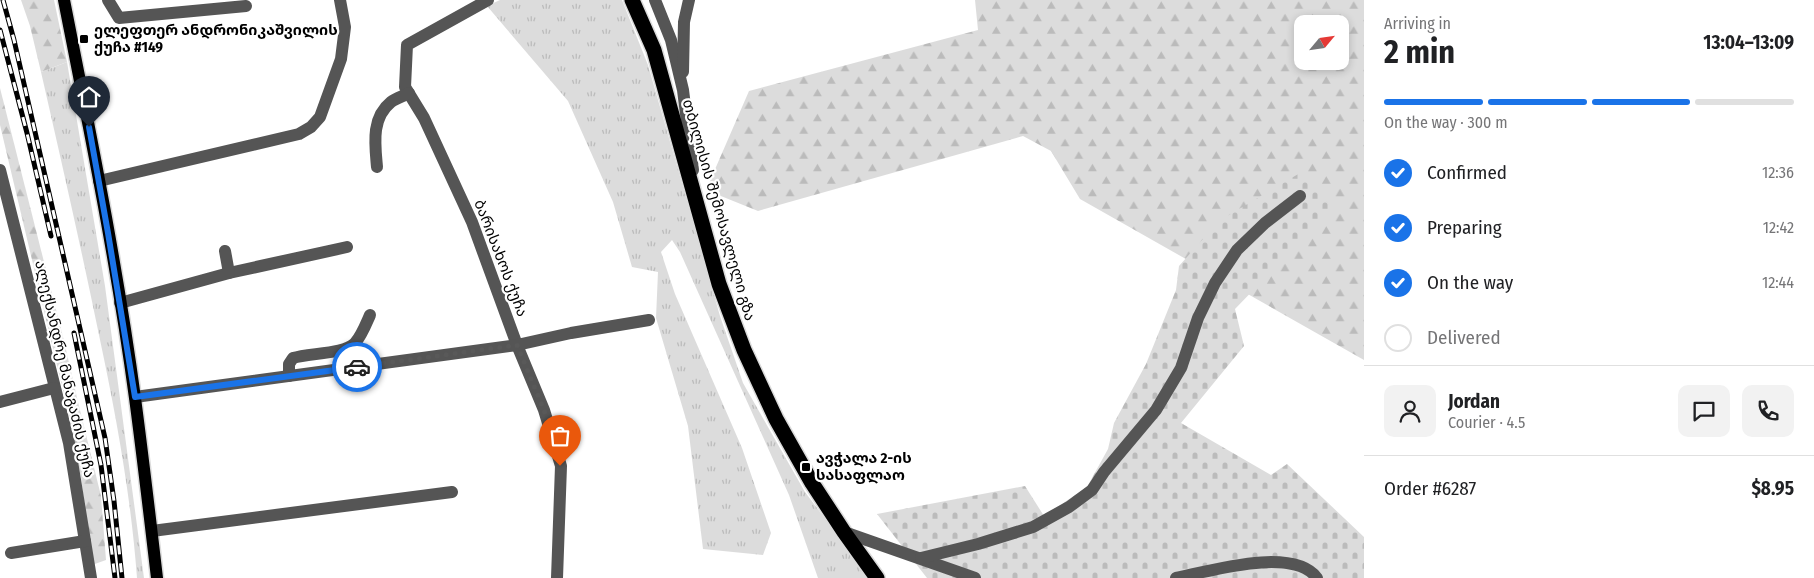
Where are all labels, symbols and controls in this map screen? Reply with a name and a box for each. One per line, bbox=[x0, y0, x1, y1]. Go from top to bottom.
text: Arriving in bbox=[1384, 14, 1451, 33]
north arrow bbox=[1294, 15, 1349, 70]
map controls bbox=[1294, 15, 1349, 70]
place label: ელეფთერ ანდრონიკაშვილის ქუჩა #149 bbox=[94, 21, 338, 56]
text: 13:04–13:09 bbox=[1703, 31, 1794, 54]
marker: ელეფთერ ანდრონიკაშვილის ქუჩა #149 bbox=[78, 33, 90, 45]
text: 2 min bbox=[1384, 33, 1455, 71]
pin bbox=[68, 76, 110, 127]
icon: home bbox=[75, 83, 103, 111]
street label: თბილისის შემოსავლელი გზა bbox=[679, 97, 759, 323]
text: On the way · 300 m bbox=[1384, 113, 1507, 132]
icon: check bbox=[1384, 159, 1412, 187]
text: Confirmed bbox=[1427, 161, 1507, 184]
text: 12:36 bbox=[1762, 163, 1794, 182]
street label: ბარისახოს ქუჩა bbox=[470, 197, 532, 319]
icon: check bbox=[1384, 214, 1412, 242]
text: Preparing bbox=[1427, 216, 1502, 239]
text: 12:42 bbox=[1763, 218, 1794, 237]
street label: ალექსანდრე მანაგაძის ქუჩა bbox=[31, 259, 99, 479]
icon: check bbox=[1384, 269, 1412, 297]
text: On the way bbox=[1427, 271, 1513, 294]
text: 12:44 bbox=[1762, 273, 1794, 292]
text: Delivered bbox=[1427, 326, 1501, 349]
courier bbox=[332, 342, 382, 392]
icon: car bbox=[343, 353, 371, 381]
button: person bbox=[1384, 385, 1436, 437]
button: chat bbox=[1678, 385, 1730, 437]
button: phone bbox=[1742, 385, 1794, 437]
text: Jordan bbox=[1448, 390, 1500, 413]
text: Courier · 4.5 bbox=[1448, 413, 1525, 432]
pin bbox=[539, 415, 581, 466]
icon: bag bbox=[546, 422, 574, 450]
place label: ავჭალა 2-ის სასაფლაო bbox=[816, 449, 912, 484]
marker: ავჭალა 2-ის სასაფლაო bbox=[800, 461, 812, 473]
text: Order #6287 bbox=[1384, 477, 1476, 500]
text: $8.95 bbox=[1751, 477, 1794, 500]

